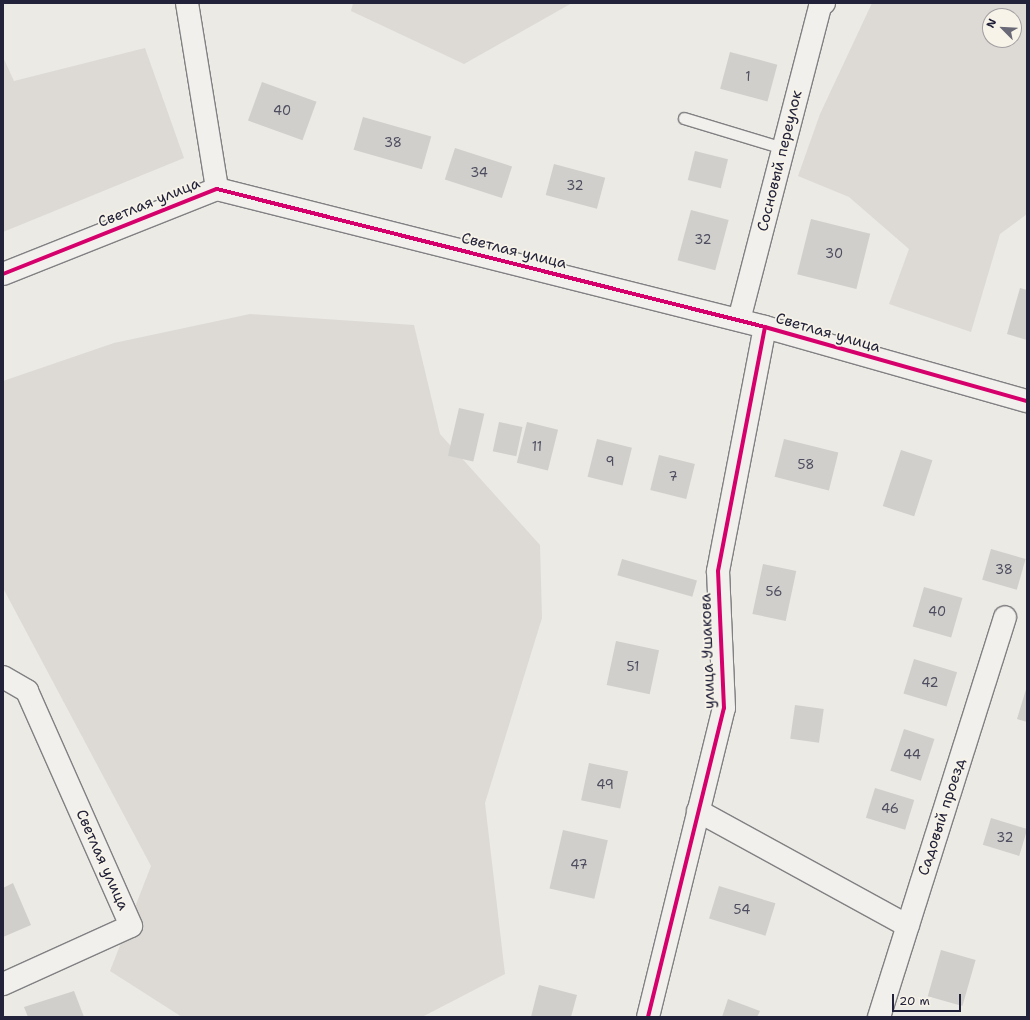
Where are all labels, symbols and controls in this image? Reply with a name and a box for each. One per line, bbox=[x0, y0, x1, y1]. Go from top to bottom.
north arrow bbox=[982, 8, 1022, 48]
text: N bbox=[983, 16, 1000, 30]
house number: 1 bbox=[745, 69, 751, 85]
street label: Сосновый переулок bbox=[754, 89, 806, 233]
house number: 40 bbox=[273, 103, 291, 119]
house number: 38 bbox=[384, 135, 402, 151]
house number: 34 bbox=[470, 165, 488, 181]
street label: Светлая улица bbox=[95, 174, 203, 232]
house number: 32 bbox=[566, 178, 584, 194]
street label: Светлая улица bbox=[459, 229, 569, 273]
house number: 32 bbox=[694, 232, 712, 248]
house number: 30 bbox=[825, 246, 843, 262]
street label: Светлая улица bbox=[774, 309, 882, 357]
house number: 11 bbox=[532, 439, 542, 455]
house number: 9 bbox=[605, 454, 615, 470]
house number: 58 bbox=[798, 457, 814, 473]
house number: 7 bbox=[668, 469, 678, 485]
house number: 38 bbox=[995, 562, 1013, 578]
house number: 56 bbox=[766, 584, 782, 600]
street label: улица Ушакова bbox=[697, 593, 719, 709]
house number: 40 bbox=[928, 604, 946, 620]
house number: 51 bbox=[627, 659, 639, 675]
house number: 42 bbox=[921, 675, 939, 691]
house number: 44 bbox=[903, 747, 921, 763]
street label: Садовый проезд bbox=[915, 756, 969, 878]
house number: 49 bbox=[596, 777, 614, 793]
house number: 46 bbox=[881, 801, 899, 817]
street label: Светлая улица bbox=[72, 807, 132, 913]
house number: 32 bbox=[996, 830, 1014, 846]
house number: 47 bbox=[570, 857, 588, 873]
house number: 54 bbox=[734, 902, 750, 918]
scale bar bbox=[894, 986, 963, 1012]
text: 20 m bbox=[899, 993, 930, 1009]

